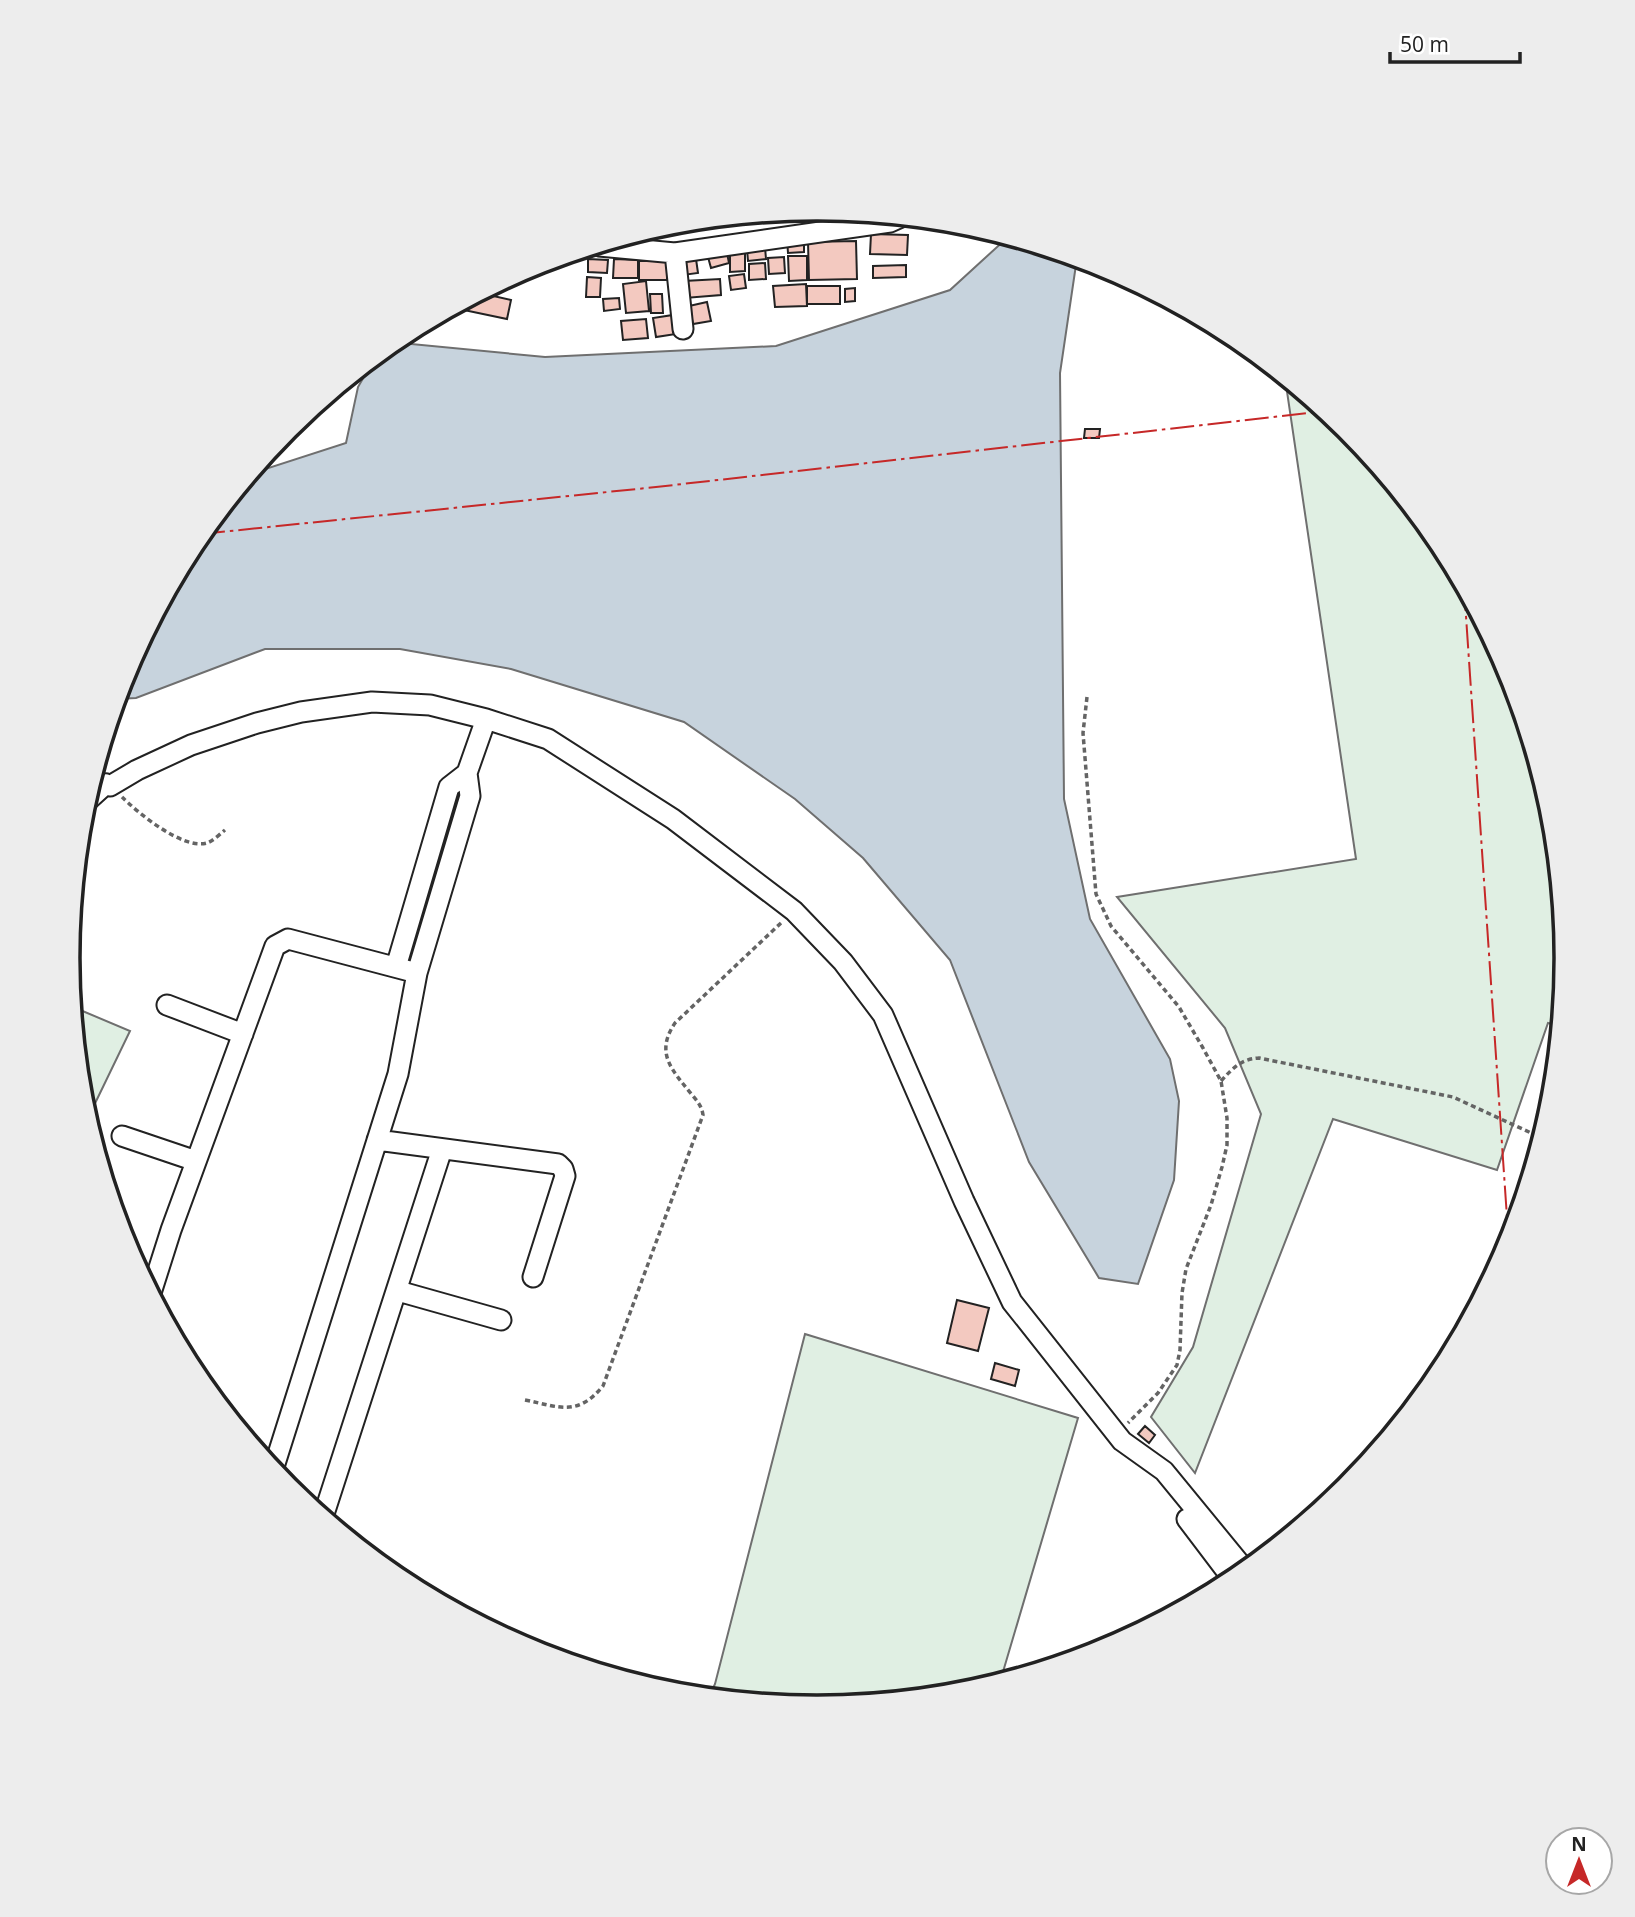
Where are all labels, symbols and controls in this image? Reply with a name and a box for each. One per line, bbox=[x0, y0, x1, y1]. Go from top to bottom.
scale bar bbox=[1390, 21, 1520, 65]
text: 50 m bbox=[1400, 30, 1449, 58]
north arrow bbox=[1544, 1826, 1614, 1896]
text: N bbox=[1571, 1831, 1587, 1857]

